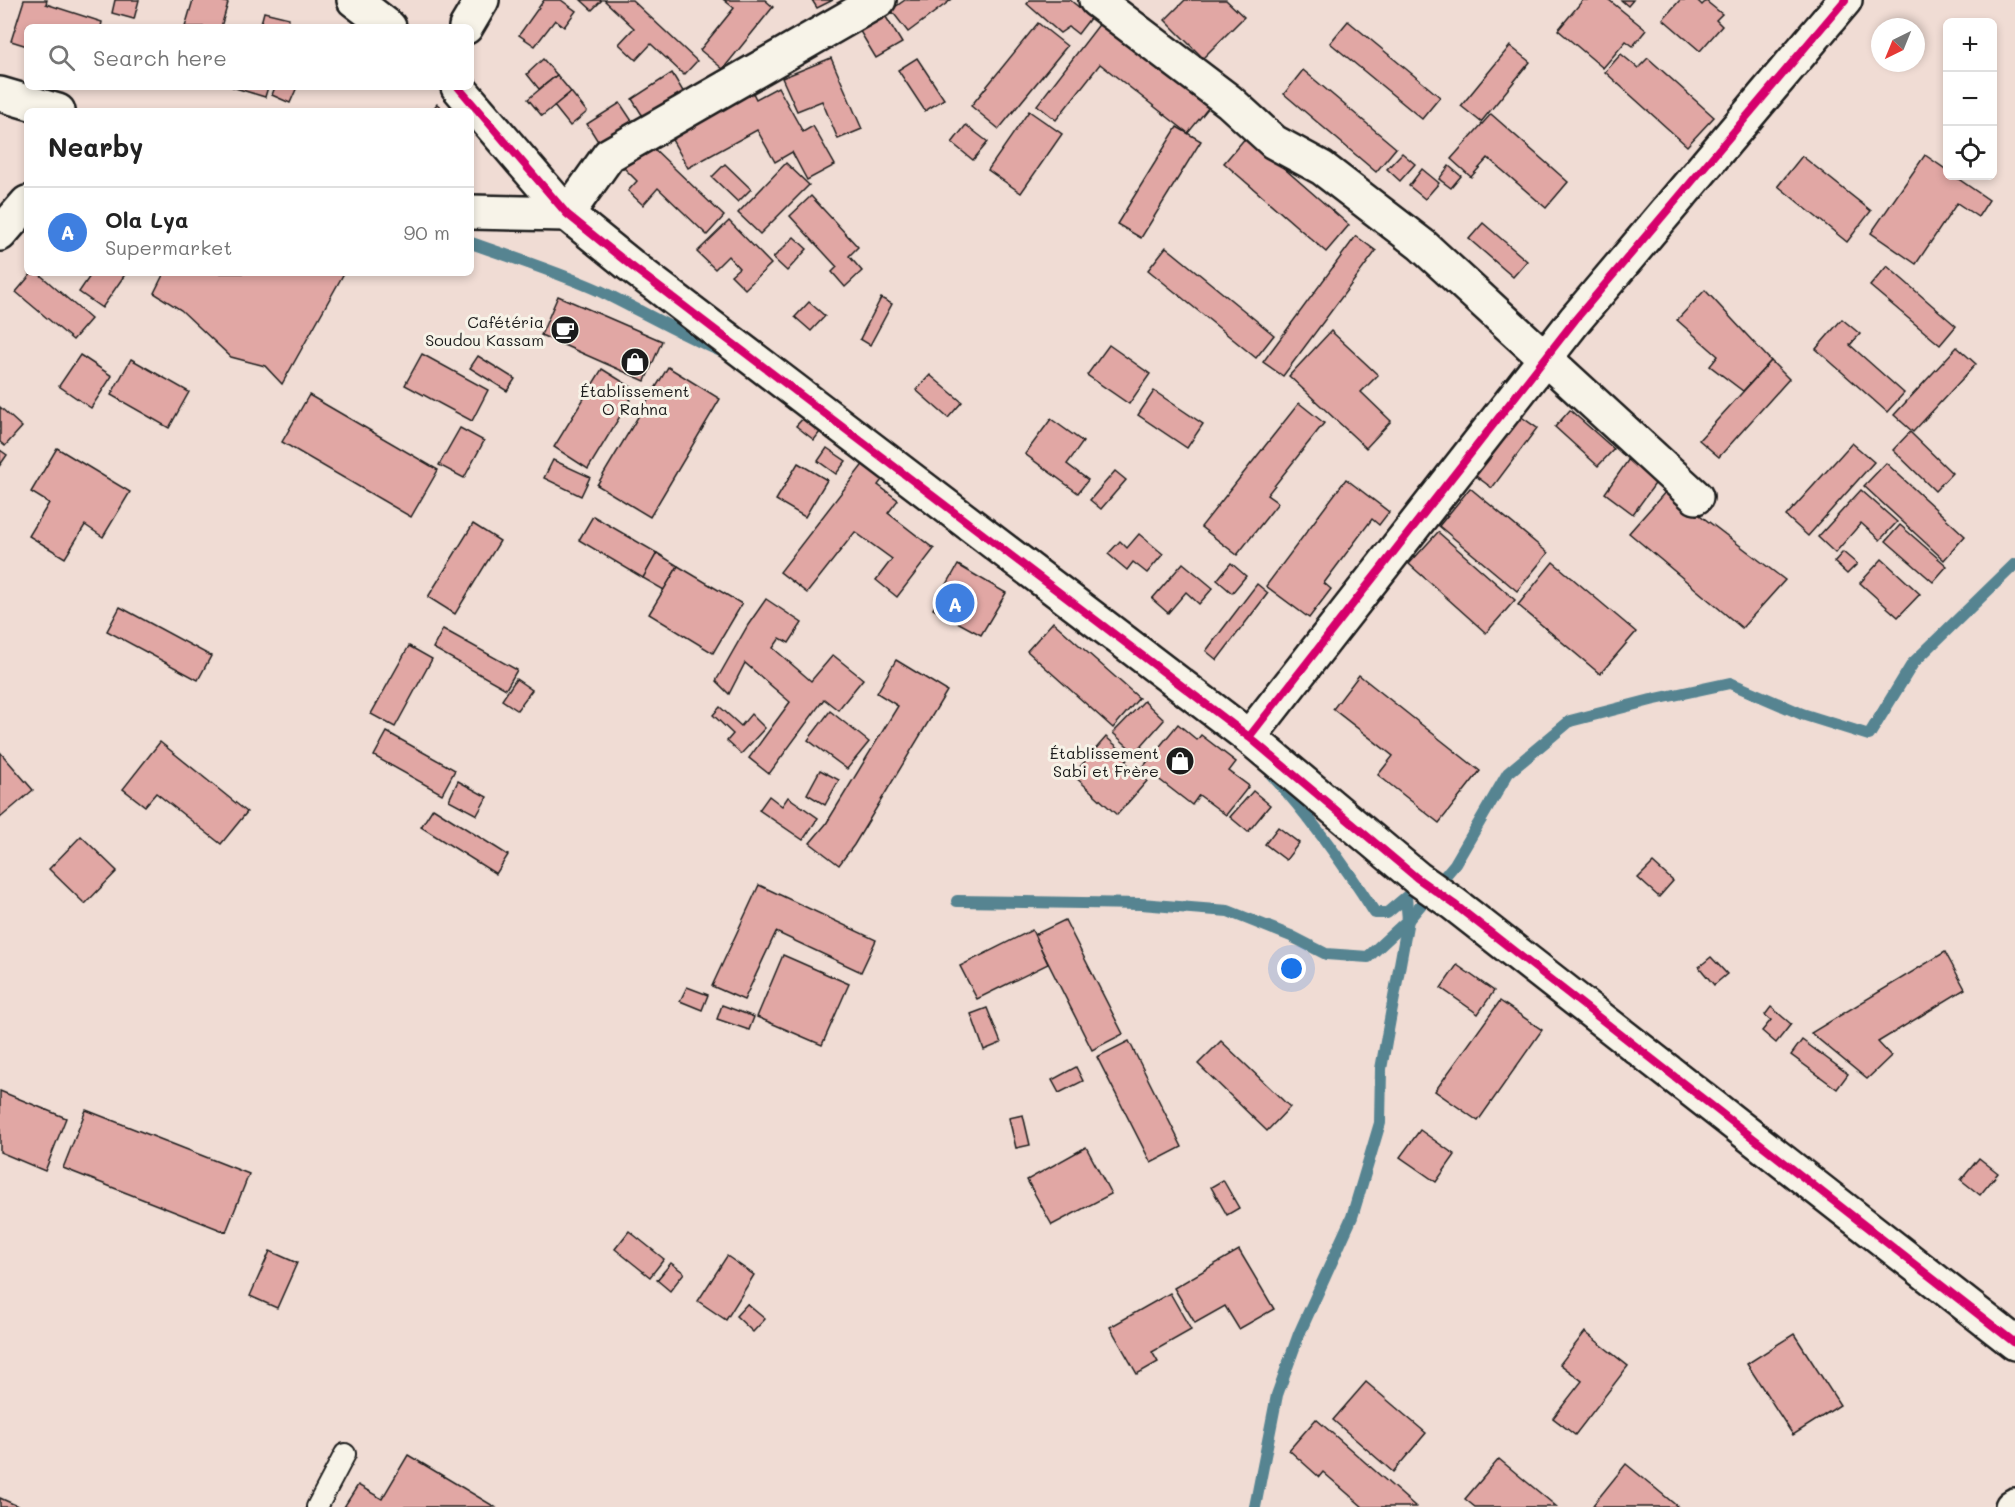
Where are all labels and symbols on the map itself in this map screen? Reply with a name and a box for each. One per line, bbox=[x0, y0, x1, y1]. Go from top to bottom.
north arrow bbox=[1871, 18, 1925, 72]
place label: Cafétéria Soudou Kassam bbox=[425, 311, 544, 350]
cafe icon: Cafétéria Soudou Kassam bbox=[549, 314, 581, 346]
shop icon: Établissement O Rahna bbox=[619, 346, 651, 378]
place label: Établissement O Rahna bbox=[580, 380, 690, 419]
pin: A bbox=[936, 580, 974, 626]
place label: Établissement Sabi et Frère bbox=[1050, 742, 1159, 781]
shop icon: Établissement Sabi et Frère bbox=[1164, 745, 1196, 777]
your location bbox=[1277, 954, 1306, 983]

